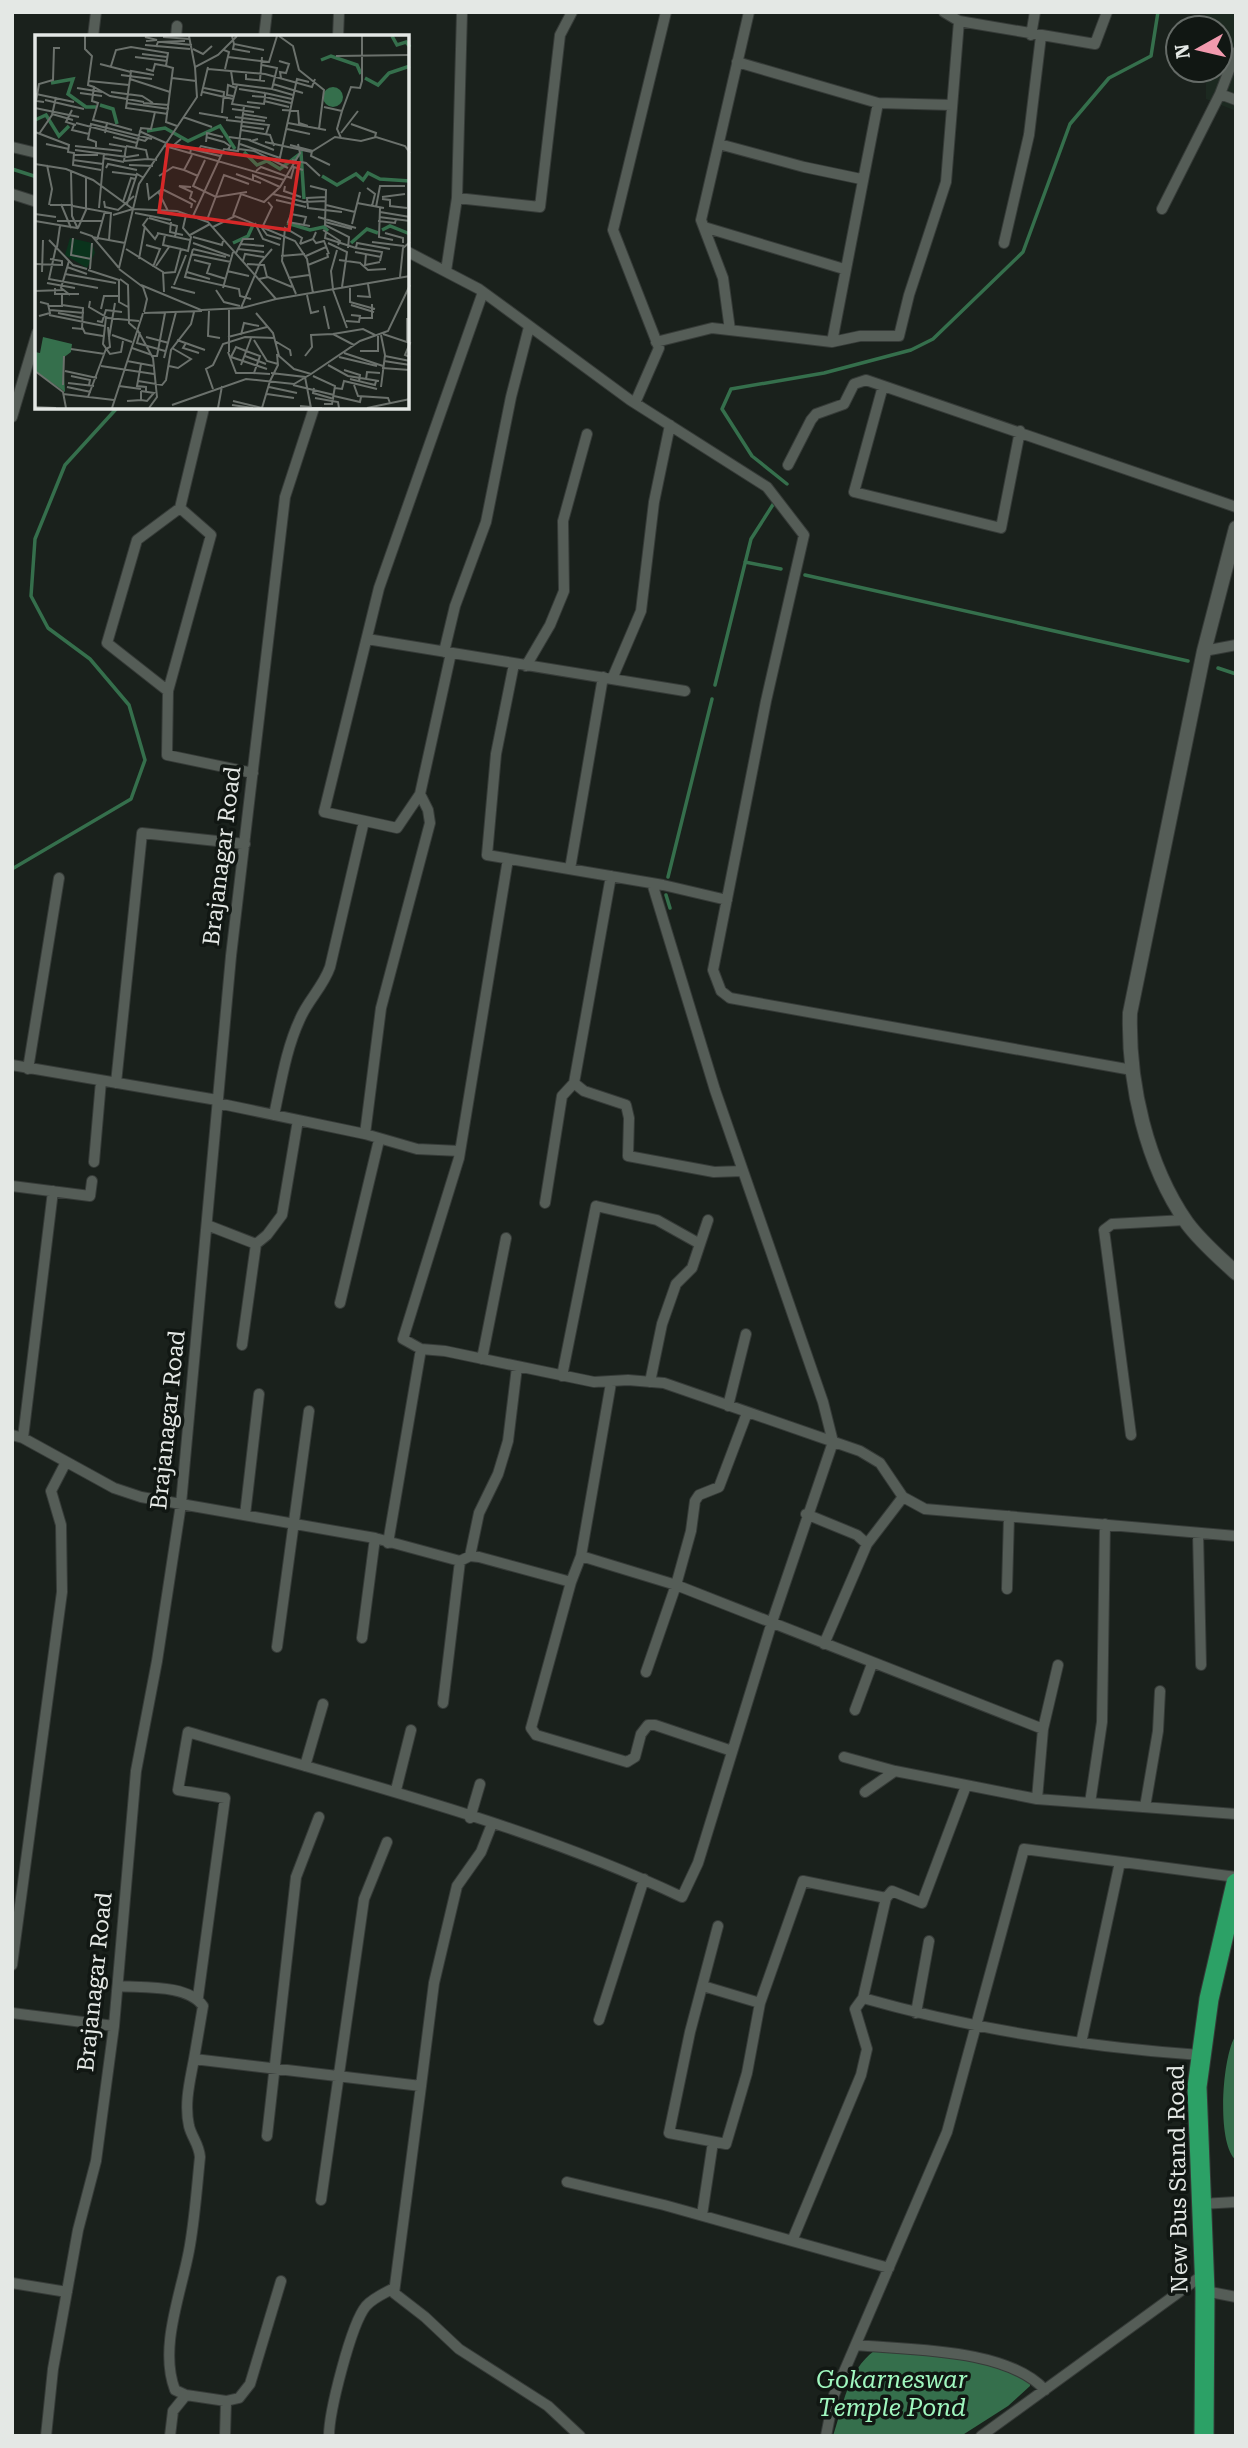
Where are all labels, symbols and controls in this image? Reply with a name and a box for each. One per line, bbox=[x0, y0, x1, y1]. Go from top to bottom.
north arrow bbox=[1164, 14, 1234, 84]
inset map bbox=[35, 35, 410, 410]
text: N bbox=[1170, 42, 1195, 60]
street label: Brajanagar Road bbox=[198, 765, 246, 947]
street label: Brajanagar Road bbox=[145, 1329, 191, 1511]
street label: Brajanagar Road bbox=[72, 1891, 118, 2073]
street label: New Bus Stand Road bbox=[1163, 2064, 1193, 2294]
water label: Gokarneswar Temple Pond bbox=[816, 2366, 968, 2422]

